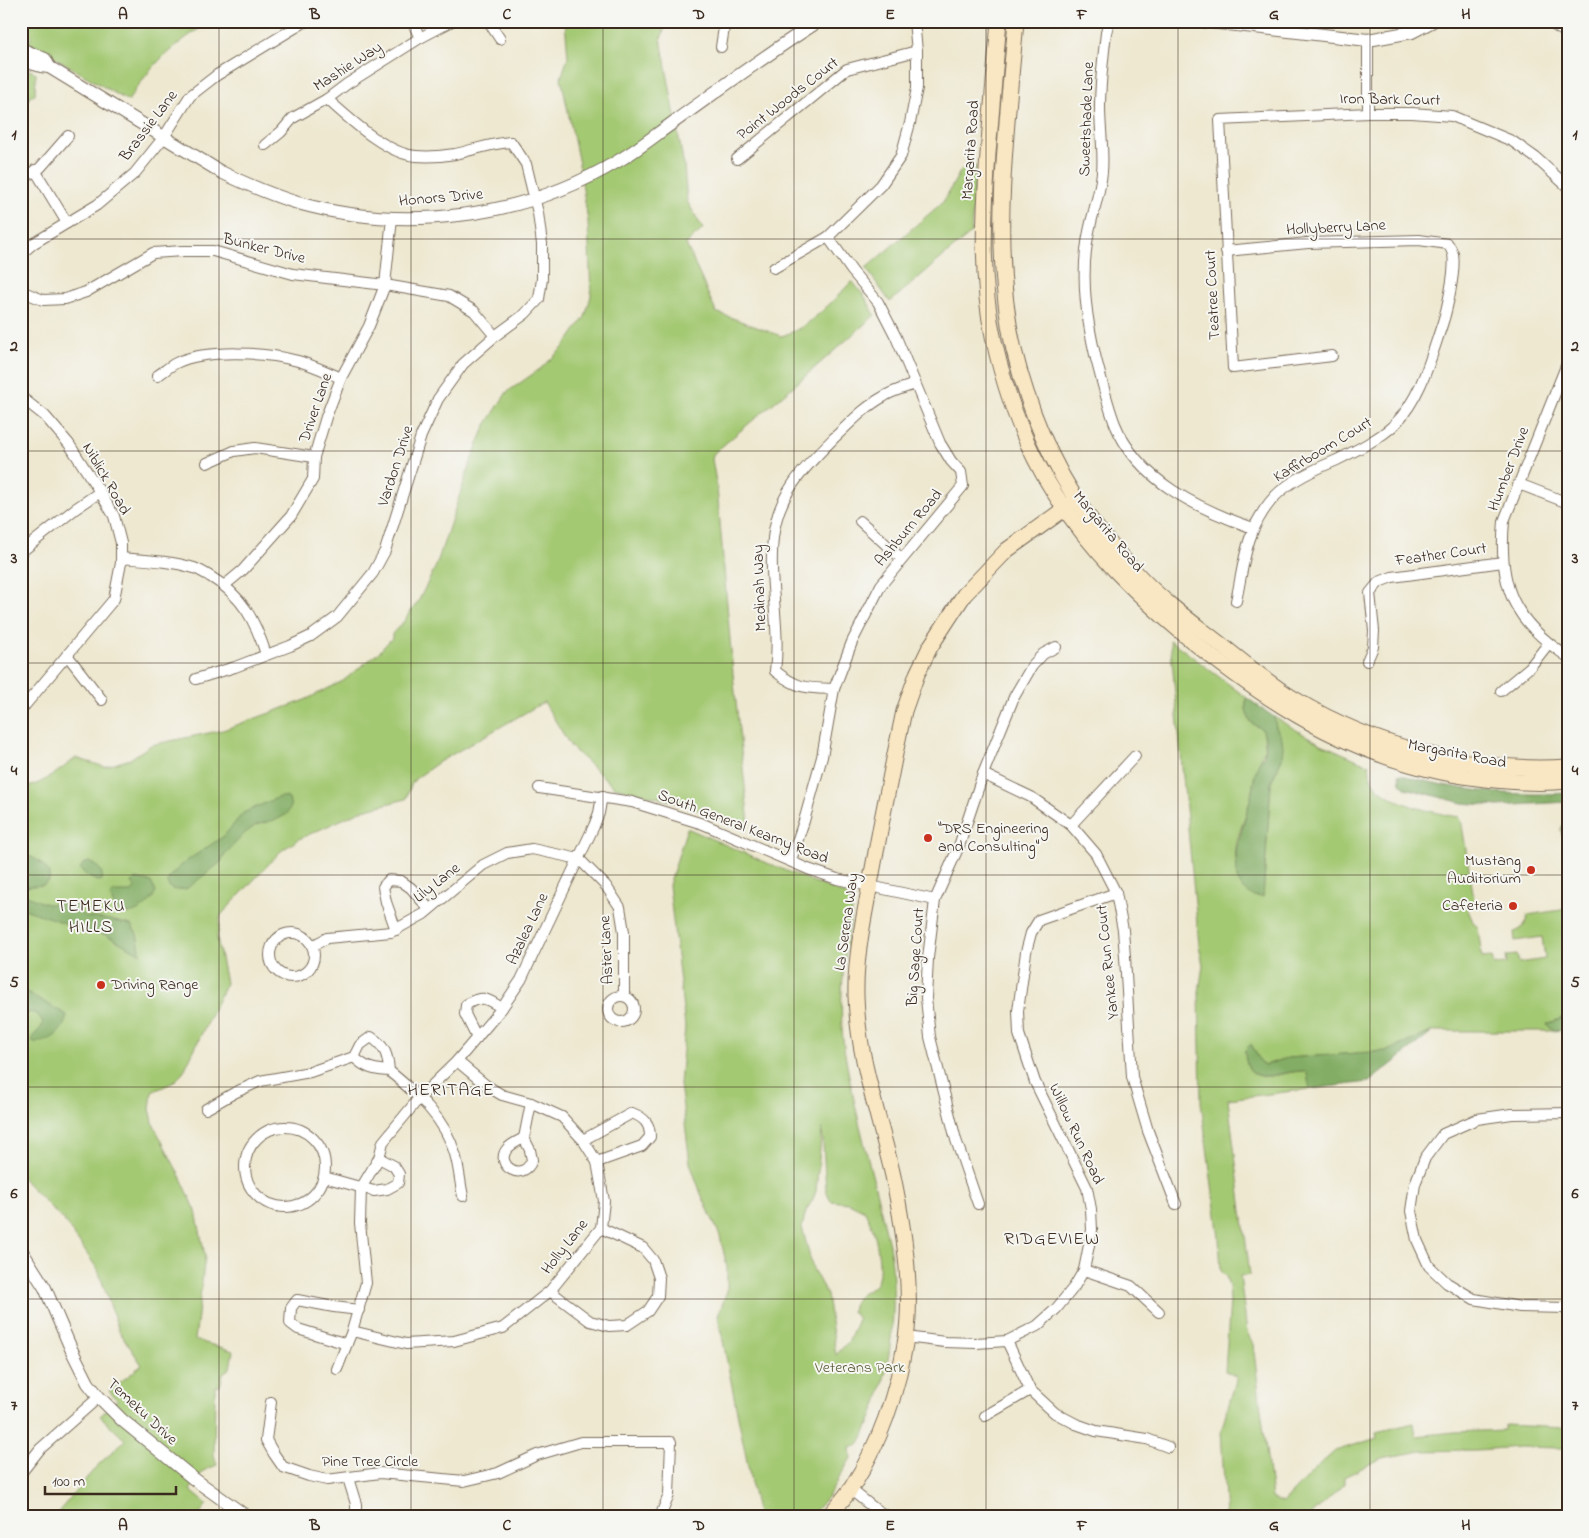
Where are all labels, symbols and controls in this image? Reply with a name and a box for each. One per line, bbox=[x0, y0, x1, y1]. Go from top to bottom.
text: A bbox=[118, 3, 128, 27]
text: B bbox=[309, 3, 321, 27]
text: C bbox=[503, 3, 512, 27]
text: D bbox=[692, 3, 705, 27]
text: E bbox=[885, 3, 895, 27]
text: F bbox=[1076, 3, 1088, 27]
text: G bbox=[1269, 3, 1279, 27]
text: H bbox=[1461, 3, 1471, 27]
street label: Mashie Way bbox=[309, 36, 387, 98]
street label: Point Woods Court bbox=[732, 51, 845, 146]
street label: Sweetshade Lane bbox=[1073, 60, 1101, 177]
street label: Brassie Lane bbox=[113, 84, 184, 168]
street label: Iron Bark Court bbox=[1339, 87, 1441, 113]
street label: Margarita Road bbox=[956, 99, 986, 201]
text: 1 bbox=[11, 123, 17, 147]
text: 1 bbox=[1572, 123, 1578, 147]
street label: Honors Drive bbox=[398, 182, 485, 214]
street label: Hollyberry Lane bbox=[1286, 213, 1387, 243]
street label: Bunker Drive bbox=[219, 227, 309, 271]
street label: Teatree Court bbox=[1199, 249, 1227, 341]
text: 2 bbox=[9, 335, 18, 359]
text: 2 bbox=[1570, 335, 1579, 359]
street label: Driver Lane bbox=[293, 369, 339, 447]
street label: Kaffirboom Court bbox=[1269, 411, 1378, 489]
street label: Vardon Drive bbox=[371, 422, 421, 510]
street label: Humber Drive bbox=[1482, 422, 1536, 515]
street label: Niblick Road bbox=[76, 438, 136, 520]
street label: Ashburn Road bbox=[869, 484, 949, 572]
street label: Margarita Road bbox=[1067, 486, 1149, 578]
street label: Feather Court bbox=[1393, 537, 1489, 573]
street label: Medinah Way bbox=[746, 544, 774, 632]
text: 3 bbox=[10, 547, 18, 571]
text: 3 bbox=[1571, 547, 1579, 571]
street label: Margarita Road bbox=[1406, 733, 1508, 775]
text: 4 bbox=[10, 759, 18, 783]
text: 4 bbox=[1571, 759, 1579, 783]
street label: South General Kearny Road bbox=[654, 783, 832, 871]
place label: "DRS Engineering and Consulting" bbox=[938, 817, 1048, 859]
marker: "DRS Engineering and Consulting" bbox=[922, 832, 934, 844]
place label: Mustang Auditorium bbox=[1447, 849, 1521, 891]
street label: Lily Lane bbox=[408, 856, 466, 909]
marker: Mustang Auditorium bbox=[1525, 864, 1537, 876]
street label: La Serena Way bbox=[828, 871, 866, 972]
street label: Azalea Lane bbox=[501, 888, 556, 969]
district label: TEMEKU HILLS bbox=[56, 894, 126, 941]
place label: Cafeteria bbox=[1442, 894, 1503, 918]
marker: Cafeteria bbox=[1507, 900, 1519, 912]
street label: Yankee Run Court bbox=[1090, 903, 1126, 1021]
street label: Big Sage Court bbox=[901, 906, 931, 1008]
street label: Aster Lane bbox=[593, 914, 621, 985]
text: 5 bbox=[9, 971, 19, 995]
text: 5 bbox=[1570, 971, 1580, 995]
place label: Driving Range bbox=[110, 973, 199, 997]
marker: Driving Range bbox=[95, 979, 107, 991]
district label: HERITAGE bbox=[407, 1078, 495, 1104]
street label: Willow Run Road bbox=[1042, 1080, 1110, 1188]
text: 6 bbox=[9, 1182, 18, 1206]
text: 6 bbox=[1570, 1182, 1579, 1206]
street label: Holly Lane bbox=[536, 1213, 595, 1280]
district label: RIDGEVIEW bbox=[1004, 1227, 1100, 1253]
park label: Veterans Park bbox=[814, 1356, 906, 1380]
street label: Temeku Drive bbox=[101, 1373, 183, 1452]
text: 7 bbox=[11, 1394, 18, 1418]
text: 7 bbox=[1572, 1394, 1579, 1418]
street label: Pine Tree Circle bbox=[322, 1450, 419, 1474]
scale bar bbox=[45, 1463, 176, 1495]
text: 100 m bbox=[52, 1471, 85, 1493]
text: A bbox=[118, 1514, 128, 1538]
text: B bbox=[309, 1514, 321, 1538]
text: C bbox=[503, 1514, 512, 1538]
text: D bbox=[692, 1514, 705, 1538]
text: E bbox=[885, 1514, 895, 1538]
text: F bbox=[1076, 1514, 1088, 1538]
text: G bbox=[1269, 1514, 1279, 1538]
text: H bbox=[1461, 1514, 1471, 1538]

